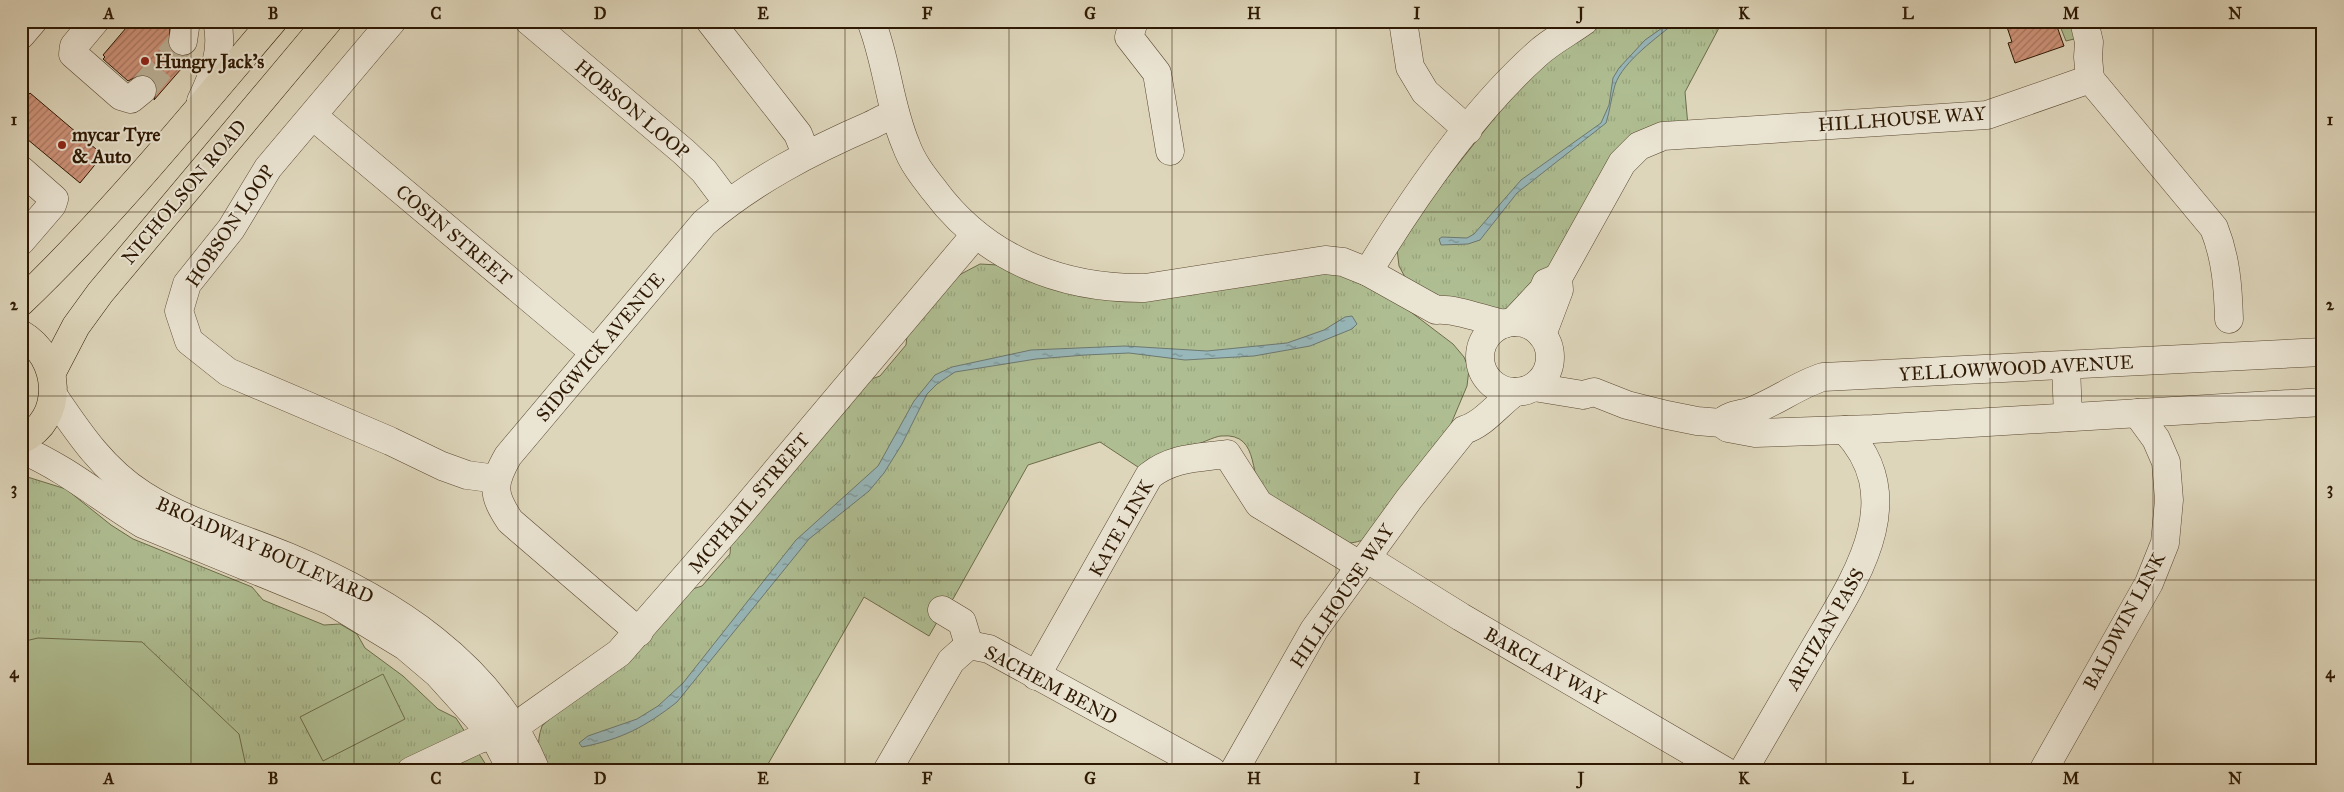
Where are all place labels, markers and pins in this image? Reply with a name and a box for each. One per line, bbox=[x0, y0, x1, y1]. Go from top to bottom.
place label: Hungry Jack's bbox=[155, 50, 264, 74]
marker: Hungry Jack's bbox=[139, 55, 151, 67]
place label: mycar Tyre & Auto bbox=[71, 123, 161, 168]
marker: mycar Tyre & Auto bbox=[56, 139, 68, 151]

